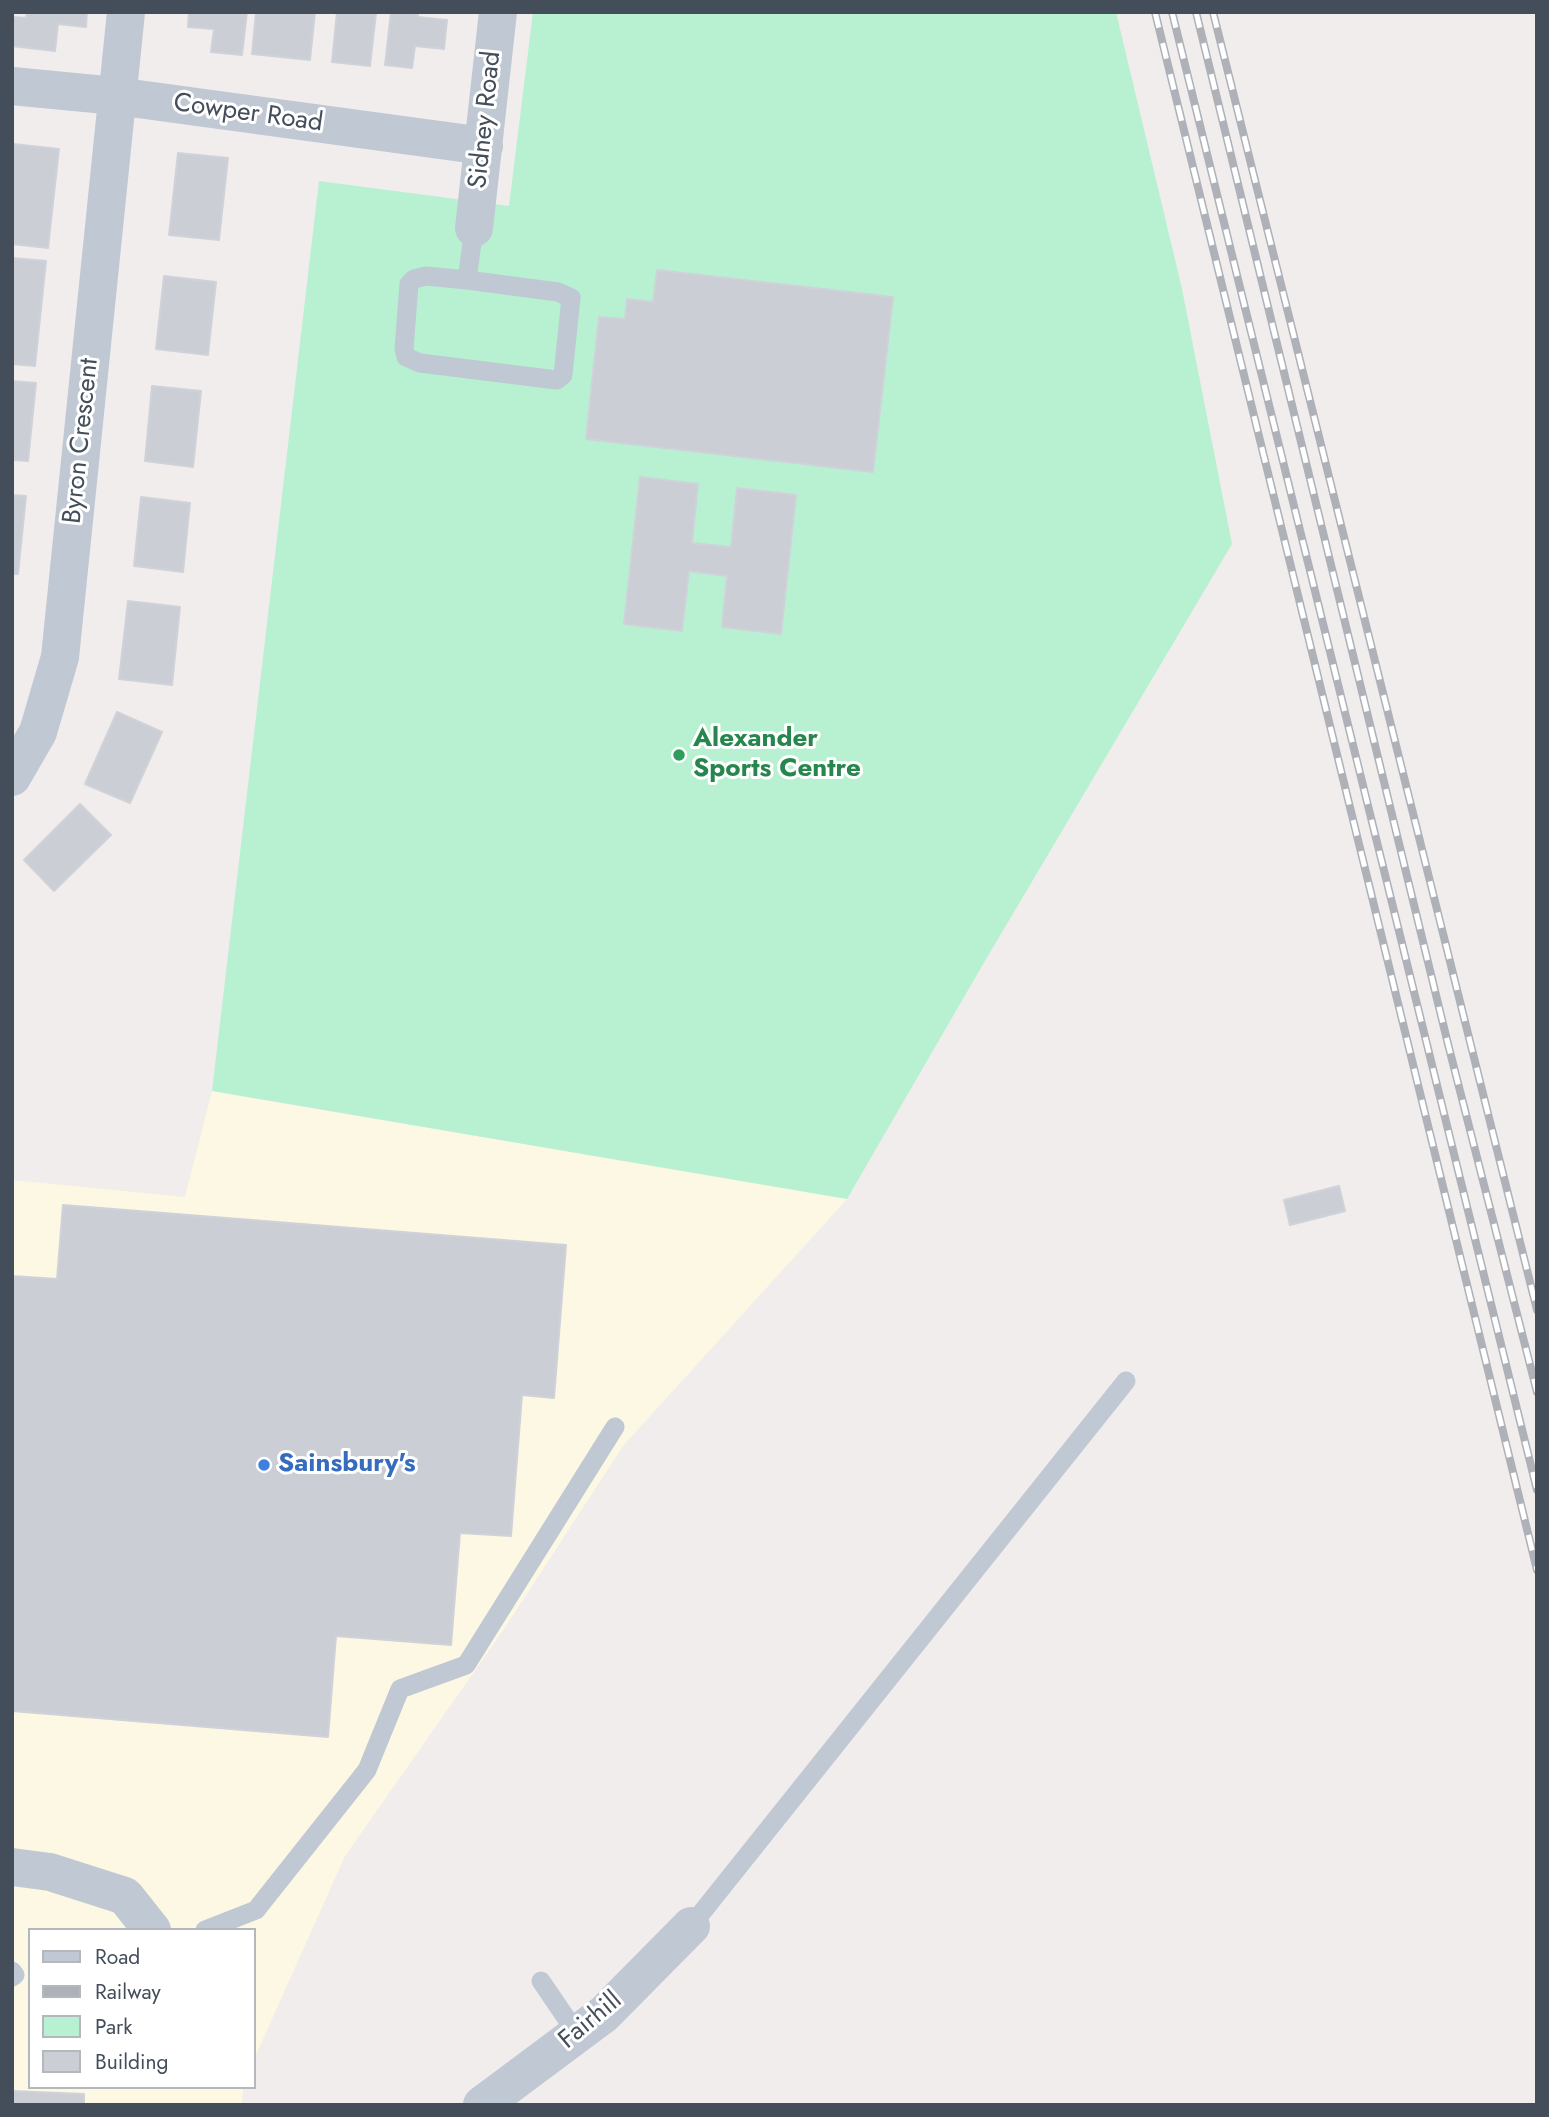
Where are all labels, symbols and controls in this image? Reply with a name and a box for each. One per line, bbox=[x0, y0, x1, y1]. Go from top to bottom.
street label: Sidney Road bbox=[463, 50, 509, 190]
street label: Cowper Road bbox=[171, 88, 325, 140]
street label: Byron Crescent bbox=[58, 357, 106, 525]
place label: Alexander Sports Centre bbox=[693, 724, 861, 786]
marker: Alexander Sports Centre bbox=[671, 747, 687, 763]
place label: Sainsbury's bbox=[278, 1449, 415, 1481]
marker: Sainsbury's bbox=[256, 1457, 272, 1473]
legend bbox=[28, 1928, 256, 2089]
text: Road bbox=[95, 1942, 140, 1972]
text: Railway bbox=[95, 1977, 161, 2007]
street label: Fairhill bbox=[553, 1986, 629, 2056]
text: Park bbox=[95, 2012, 132, 2042]
text: Building bbox=[95, 2047, 168, 2077]

